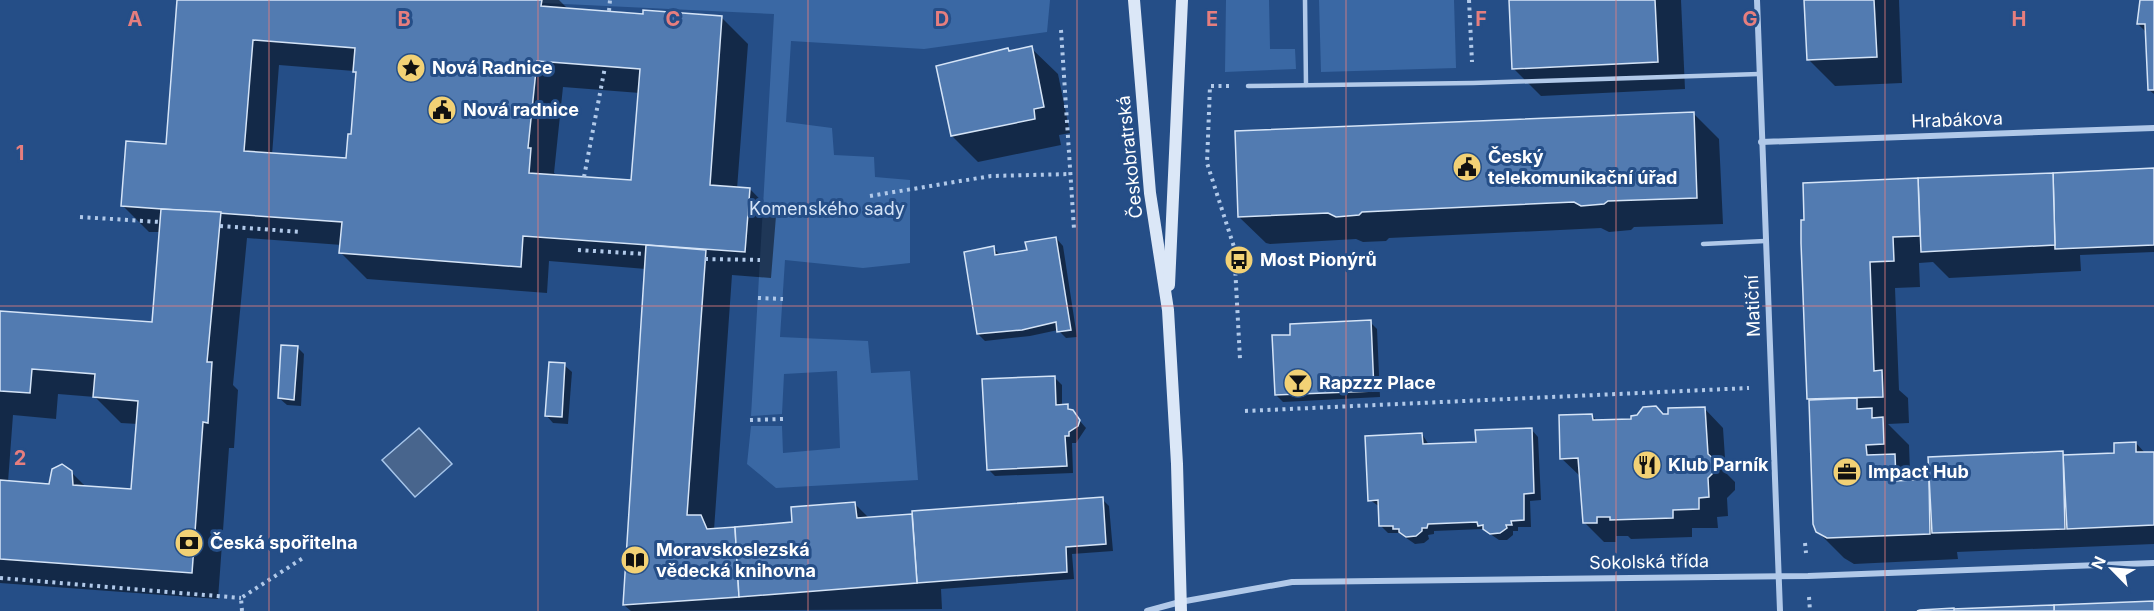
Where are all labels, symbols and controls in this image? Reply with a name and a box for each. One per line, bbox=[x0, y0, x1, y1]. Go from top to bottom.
text: A bbox=[128, 7, 143, 31]
text: B bbox=[397, 7, 411, 31]
text: C bbox=[666, 7, 680, 31]
text: D bbox=[935, 7, 949, 31]
text: E bbox=[1206, 7, 1218, 31]
text: F bbox=[1475, 7, 1487, 31]
text: G bbox=[1742, 7, 1758, 31]
text: H bbox=[2012, 7, 2026, 31]
place icon: Nová Radnice bbox=[395, 52, 427, 84]
place label: Nová Radnice bbox=[432, 57, 553, 78]
public building icon: Nová radnice bbox=[426, 94, 458, 126]
street label: Českobratrská bbox=[1112, 95, 1146, 220]
place label: Nová radnice bbox=[463, 99, 579, 120]
street label: Hrabákova bbox=[1911, 107, 2003, 132]
text: 1 bbox=[16, 141, 24, 165]
place label: Český telekomunikační úřad bbox=[1488, 146, 1677, 188]
public building icon: Český telekomunikační úřad bbox=[1451, 151, 1483, 183]
park label: Komenského sady bbox=[749, 198, 905, 219]
bus stop icon: Most Pionýrů bbox=[1223, 244, 1255, 276]
place label: Most Pionýrů bbox=[1260, 249, 1377, 270]
street label: Matiční bbox=[1741, 274, 1764, 337]
bar icon: Rapzzz Place bbox=[1282, 367, 1314, 399]
place label: Rapzzz Place bbox=[1319, 372, 1436, 393]
text: 2 bbox=[14, 446, 26, 470]
restaurant icon: Klub Parník bbox=[1631, 449, 1663, 481]
place label: Klub Parník bbox=[1668, 454, 1769, 475]
office icon: Impact Hub bbox=[1831, 456, 1863, 488]
place label: Impact Hub bbox=[1868, 461, 1969, 482]
bank icon: Česká spořitelna bbox=[173, 527, 205, 559]
place label: Česká spořitelna bbox=[210, 532, 358, 553]
place label: Moravskoslezská vědecká knihovna bbox=[656, 539, 816, 581]
north arrow bbox=[2082, 539, 2142, 599]
library icon: Moravskoslezská vědecká knihovna bbox=[619, 544, 651, 576]
street label: Sokolská třída bbox=[1589, 550, 1709, 573]
text: N bbox=[2087, 553, 2110, 572]

